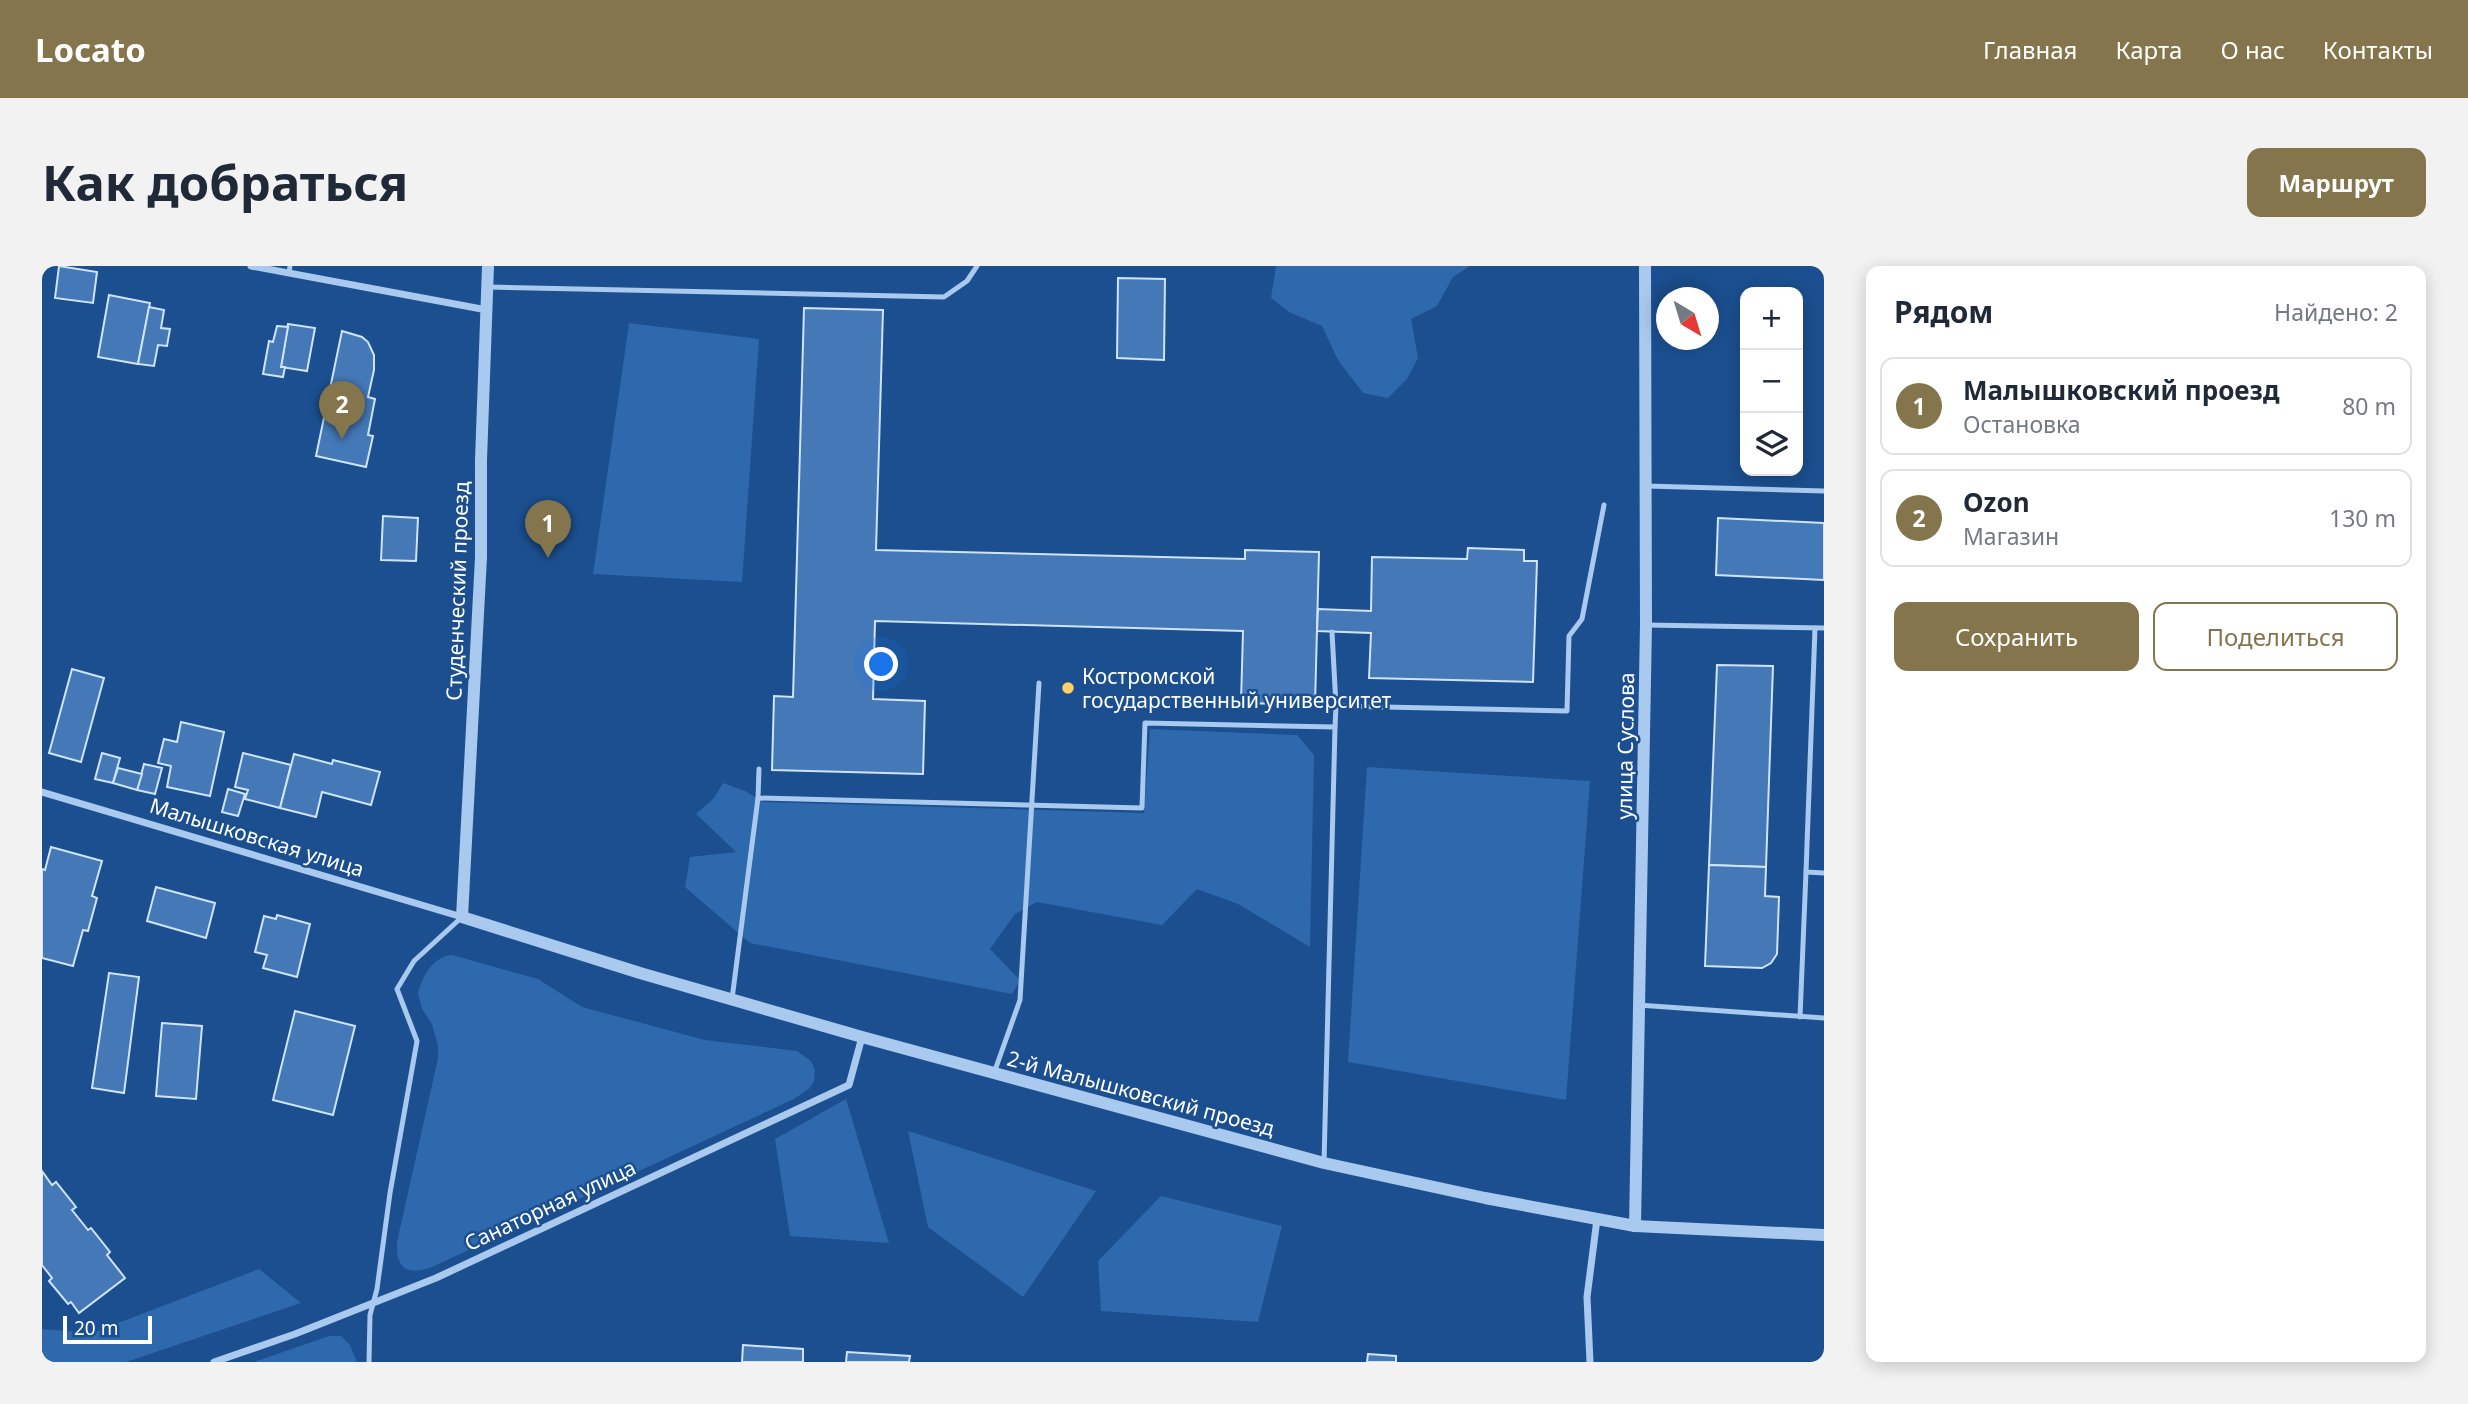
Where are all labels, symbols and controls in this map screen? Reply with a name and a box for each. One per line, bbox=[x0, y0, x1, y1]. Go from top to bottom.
text: Locato bbox=[35, 27, 146, 72]
text: Главная bbox=[1983, 33, 2077, 66]
text: Карта bbox=[2115, 33, 2182, 66]
text: О нас bbox=[2220, 33, 2285, 66]
text: Контакты bbox=[2323, 33, 2433, 66]
button: Маршрут bbox=[2247, 148, 2426, 217]
text: Как добраться bbox=[42, 149, 408, 215]
north arrow bbox=[1656, 287, 1719, 350]
map controls bbox=[1740, 287, 1803, 476]
button: + bbox=[1740, 287, 1803, 350]
text: Рядом bbox=[1894, 291, 1993, 332]
text: Найдено: 2 bbox=[2274, 296, 2398, 328]
button: − bbox=[1740, 350, 1803, 413]
text: Малышковский проезд bbox=[1963, 372, 2279, 408]
pin: 2 bbox=[319, 381, 365, 439]
text: 1 bbox=[1912, 390, 1926, 422]
text: 80 m bbox=[2342, 390, 2396, 422]
text: Остановка bbox=[1963, 408, 2081, 440]
button: layers bbox=[1740, 413, 1803, 476]
street label: Студенческий проезд bbox=[439, 481, 475, 701]
text: Ozon bbox=[1963, 484, 2030, 520]
pin: 1 bbox=[525, 500, 571, 558]
text: 2 bbox=[1912, 502, 1926, 534]
text: 130 m bbox=[2329, 502, 2396, 534]
text: Магазин bbox=[1963, 520, 2059, 552]
button: Сохранить bbox=[1894, 602, 2139, 671]
button: Поделиться bbox=[2153, 602, 2398, 671]
your location bbox=[864, 647, 898, 681]
place label: Костромской государственный университет bbox=[1082, 662, 1392, 714]
street label: улица Суслова bbox=[1610, 672, 1640, 820]
marker: Костромской государственный университет bbox=[1060, 680, 1076, 696]
street label: Малышковская улица bbox=[146, 791, 368, 883]
street label: 2-й Малышковский проезд bbox=[1004, 1044, 1278, 1142]
street label: Санаторная улица bbox=[460, 1153, 640, 1257]
scale bar bbox=[63, 1313, 152, 1345]
text: 20 m bbox=[74, 1315, 118, 1341]

